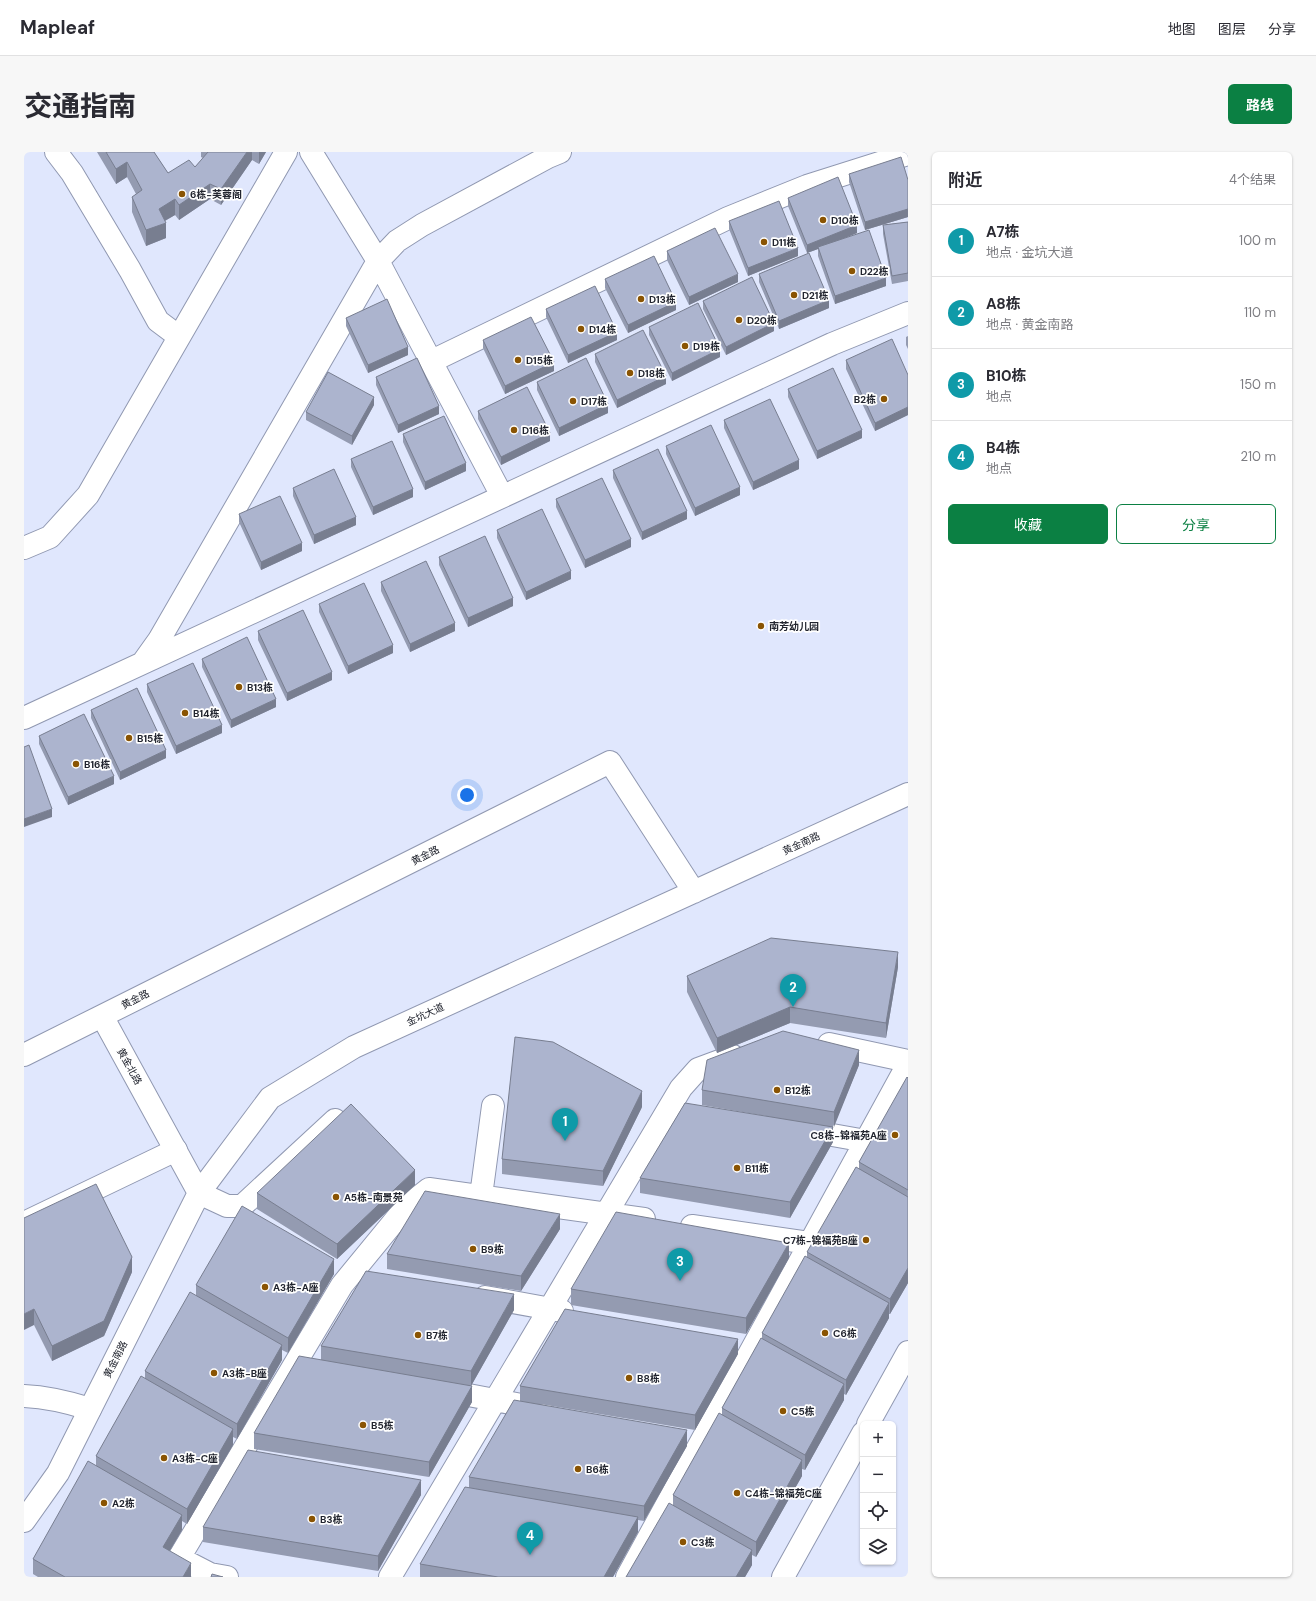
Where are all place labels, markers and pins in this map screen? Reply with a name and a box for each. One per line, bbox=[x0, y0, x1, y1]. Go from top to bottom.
place label: 6栋-芙蓉阁 bbox=[190, 188, 242, 201]
marker: 6栋-芙蓉阁 bbox=[177, 189, 187, 199]
place label: D10栋 bbox=[831, 214, 859, 227]
marker: D10栋 bbox=[818, 215, 828, 225]
place label: D11栋 bbox=[772, 236, 796, 249]
marker: D11栋 bbox=[759, 237, 769, 247]
place label: D22栋 bbox=[860, 265, 889, 278]
marker: D22栋 bbox=[847, 266, 857, 276]
place label: D21栋 bbox=[802, 289, 828, 302]
marker: D21栋 bbox=[789, 290, 799, 300]
place label: D13栋 bbox=[649, 293, 676, 306]
marker: D13栋 bbox=[636, 294, 646, 304]
place label: D20栋 bbox=[747, 314, 777, 327]
marker: D20栋 bbox=[734, 315, 744, 325]
place label: D14栋 bbox=[589, 323, 616, 336]
marker: D14栋 bbox=[576, 324, 586, 334]
place label: D19栋 bbox=[693, 340, 720, 353]
marker: D19栋 bbox=[680, 341, 690, 351]
place label: D15栋 bbox=[526, 354, 553, 367]
marker: D15栋 bbox=[513, 355, 523, 365]
place label: D18栋 bbox=[638, 367, 665, 380]
marker: D18栋 bbox=[625, 368, 635, 378]
place label: B2栋 bbox=[854, 393, 876, 406]
marker: B2栋 bbox=[879, 394, 889, 404]
place label: D17栋 bbox=[581, 395, 607, 408]
marker: D17栋 bbox=[568, 396, 578, 406]
place label: D16栋 bbox=[522, 424, 549, 437]
marker: D16栋 bbox=[509, 425, 519, 435]
place label: 南芳幼儿园 bbox=[769, 620, 819, 633]
marker: 南芳幼儿园 bbox=[756, 621, 766, 631]
place label: B13栋 bbox=[247, 681, 273, 694]
marker: B13栋 bbox=[234, 682, 244, 692]
place label: B14栋 bbox=[193, 707, 220, 720]
marker: B14栋 bbox=[180, 708, 190, 718]
place label: B15栋 bbox=[137, 732, 163, 745]
marker: B15栋 bbox=[124, 733, 134, 743]
place label: B16栋 bbox=[84, 758, 110, 771]
marker: B16栋 bbox=[71, 759, 81, 769]
pin: 2 bbox=[780, 974, 806, 1007]
place label: B12栋 bbox=[785, 1084, 811, 1097]
marker: B12栋 bbox=[772, 1085, 782, 1095]
pin: 1 bbox=[552, 1108, 578, 1141]
place label: C8栋-锦福苑A座 bbox=[810, 1129, 887, 1142]
marker: C8栋-锦福苑A座 bbox=[890, 1130, 900, 1140]
place label: B11栋 bbox=[745, 1162, 769, 1175]
marker: B11栋 bbox=[732, 1163, 742, 1173]
place label: A5栋-南景苑 bbox=[344, 1191, 403, 1204]
marker: A5栋-南景苑 bbox=[331, 1192, 341, 1202]
place label: C7栋-锦福苑B座 bbox=[783, 1234, 858, 1247]
marker: C7栋-锦福苑B座 bbox=[861, 1235, 871, 1245]
place label: B9栋 bbox=[481, 1243, 504, 1256]
marker: B9栋 bbox=[468, 1244, 478, 1254]
pin: 3 bbox=[667, 1248, 693, 1281]
place label: A3栋-A座 bbox=[273, 1281, 319, 1294]
marker: A3栋-A座 bbox=[260, 1282, 270, 1292]
place label: C6栋 bbox=[833, 1327, 857, 1340]
marker: C6栋 bbox=[820, 1328, 830, 1338]
place label: B7栋 bbox=[426, 1329, 448, 1342]
marker: B7栋 bbox=[413, 1330, 423, 1340]
place label: A3栋-B座 bbox=[222, 1367, 267, 1380]
marker: A3栋-B座 bbox=[209, 1368, 219, 1378]
place label: B8栋 bbox=[637, 1372, 660, 1385]
marker: B8栋 bbox=[624, 1373, 634, 1383]
place label: C5栋 bbox=[791, 1405, 815, 1418]
marker: C5栋 bbox=[778, 1406, 788, 1416]
place label: B5栋 bbox=[371, 1419, 394, 1432]
marker: B5栋 bbox=[358, 1420, 368, 1430]
place label: A3栋-C座 bbox=[172, 1452, 218, 1465]
marker: A3栋-C座 bbox=[159, 1453, 169, 1463]
place label: B6栋 bbox=[586, 1463, 609, 1476]
marker: B6栋 bbox=[573, 1464, 583, 1474]
place label: C4栋-锦福苑C座 bbox=[745, 1487, 822, 1500]
marker: C4栋-锦福苑C座 bbox=[732, 1488, 742, 1498]
place label: A2栋 bbox=[112, 1497, 135, 1510]
marker: A2栋 bbox=[99, 1498, 109, 1508]
place label: B3栋 bbox=[320, 1513, 342, 1526]
marker: B3栋 bbox=[307, 1514, 317, 1524]
pin: 4 bbox=[517, 1522, 543, 1555]
place label: C3栋 bbox=[691, 1536, 714, 1549]
marker: C3栋 bbox=[678, 1537, 688, 1547]

